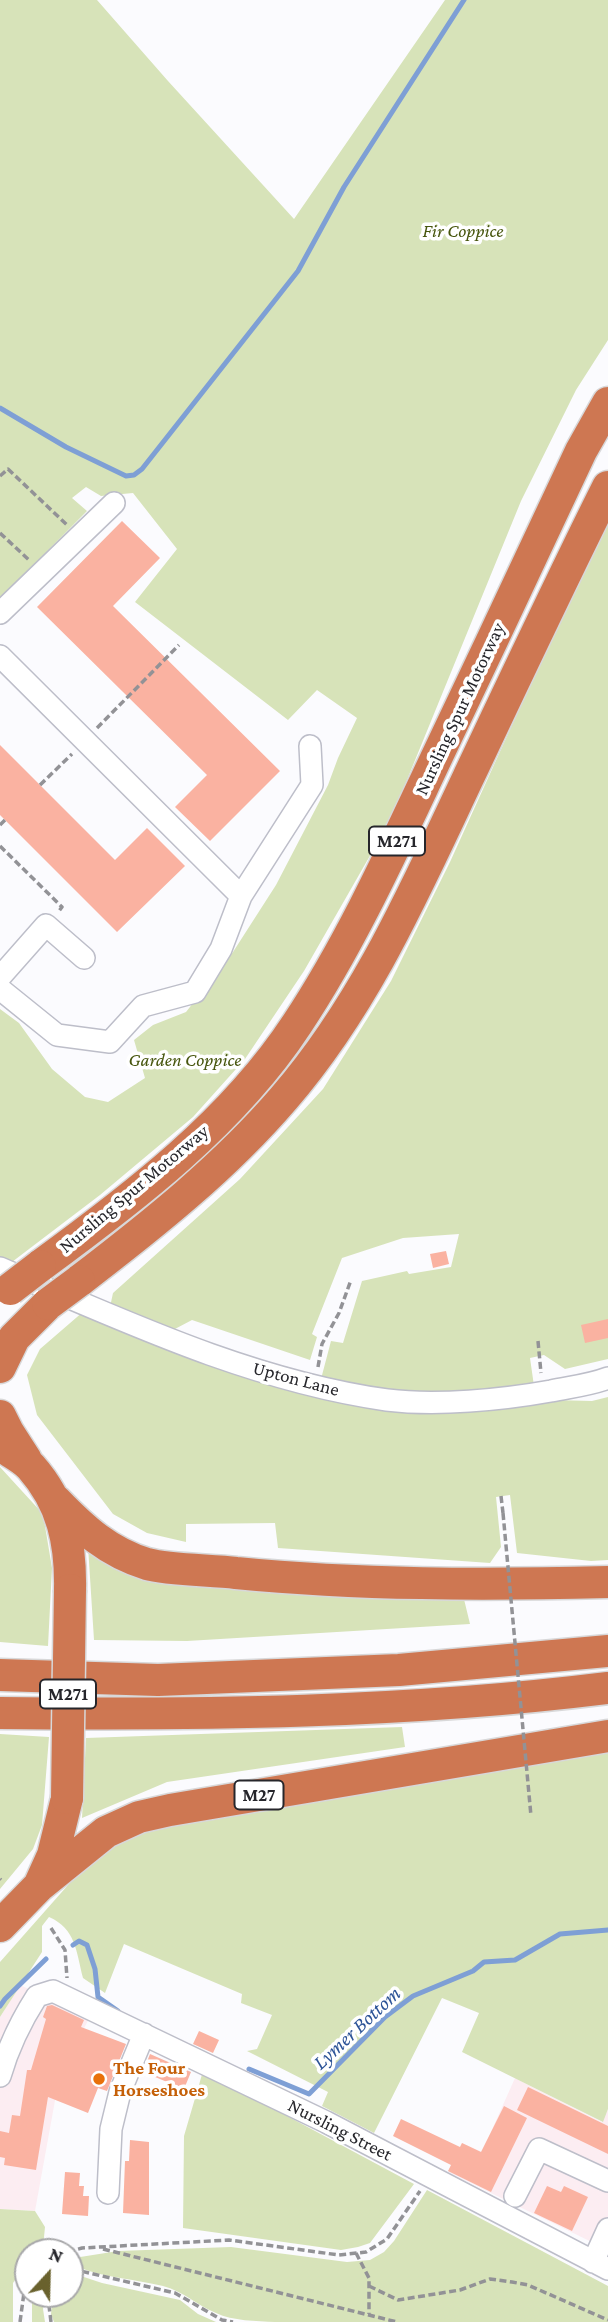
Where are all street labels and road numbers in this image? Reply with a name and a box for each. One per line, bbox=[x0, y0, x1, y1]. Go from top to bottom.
street label: Nursling Spur Motorway bbox=[410, 619, 510, 799]
road number: M271 bbox=[369, 826, 425, 856]
street label: Nursling Spur Motorway bbox=[55, 1120, 213, 1258]
street label: Upton Lane bbox=[250, 1357, 342, 1401]
road number: M271 bbox=[40, 1680, 96, 1708]
road number: M27 bbox=[234, 1780, 284, 1810]
street label: Nursling Street bbox=[284, 2094, 396, 2166]

